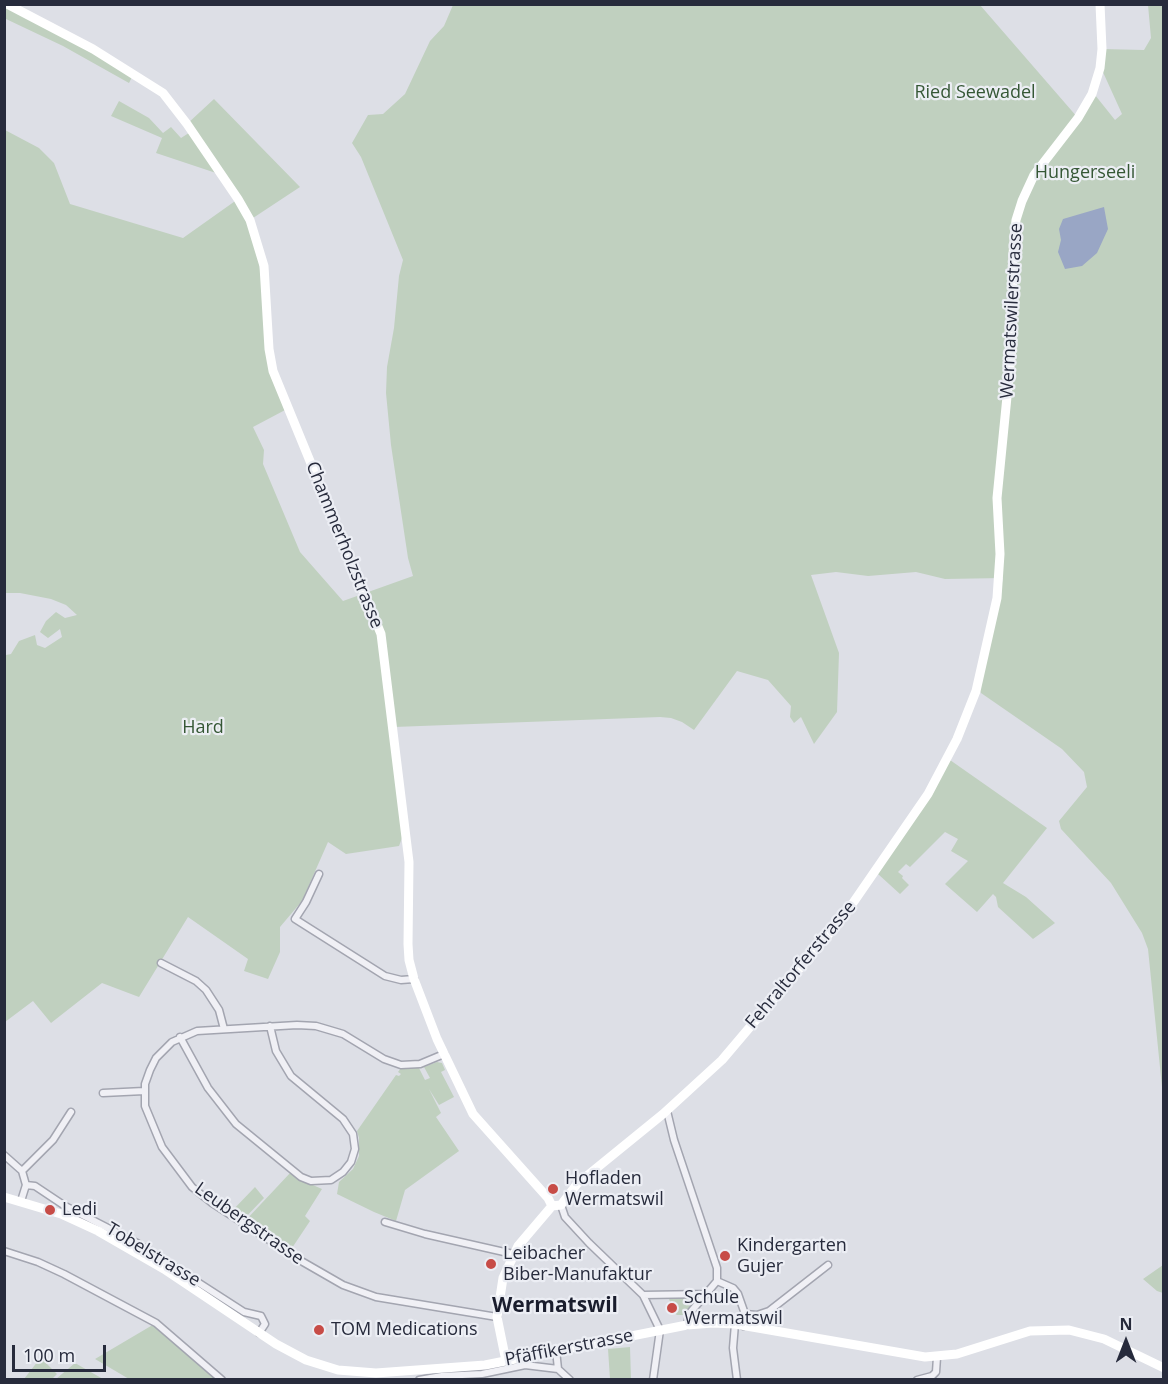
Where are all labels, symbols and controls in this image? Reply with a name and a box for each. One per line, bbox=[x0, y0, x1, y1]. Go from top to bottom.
park label: Ried Seewadel bbox=[914, 82, 1036, 104]
park label: Hungerseeli bbox=[1035, 162, 1135, 184]
street label: Wermatswilerstrasse bbox=[997, 223, 1027, 399]
street label: Chammerholzstrasse bbox=[301, 459, 387, 631]
park label: Hard bbox=[182, 717, 224, 739]
street label: Fehraltorferstrasse bbox=[741, 897, 861, 1033]
place label: Hofladen Wermatswil bbox=[565, 1168, 664, 1210]
street label: Leubergstrasse bbox=[190, 1178, 308, 1270]
marker: Hofladen Wermatswil bbox=[546, 1182, 560, 1196]
place label: Ledi bbox=[62, 1199, 97, 1221]
marker: Ledi bbox=[43, 1203, 57, 1217]
street label: Tobelstrasse bbox=[102, 1218, 204, 1292]
place label: Kindergarten Gujer bbox=[737, 1235, 847, 1278]
place label: Leibacher Biber-Manufaktur bbox=[503, 1243, 652, 1286]
marker: Kindergarten Gujer bbox=[718, 1249, 732, 1263]
marker: Leibacher Biber-Manufaktur bbox=[484, 1257, 498, 1271]
place label: Schule Wermatswil bbox=[684, 1287, 783, 1330]
district label: Wermatswil bbox=[492, 1293, 618, 1319]
marker: Schule Wermatswil bbox=[665, 1301, 679, 1315]
north arrow bbox=[1096, 1312, 1156, 1372]
text: N bbox=[1119, 1313, 1133, 1335]
place label: TOM Medications bbox=[331, 1319, 478, 1341]
marker: TOM Medications bbox=[312, 1323, 326, 1337]
street label: Pfäffikerstrasse bbox=[503, 1325, 635, 1371]
scale bar bbox=[15, 1333, 110, 1371]
text: 100 m bbox=[23, 1343, 75, 1367]

